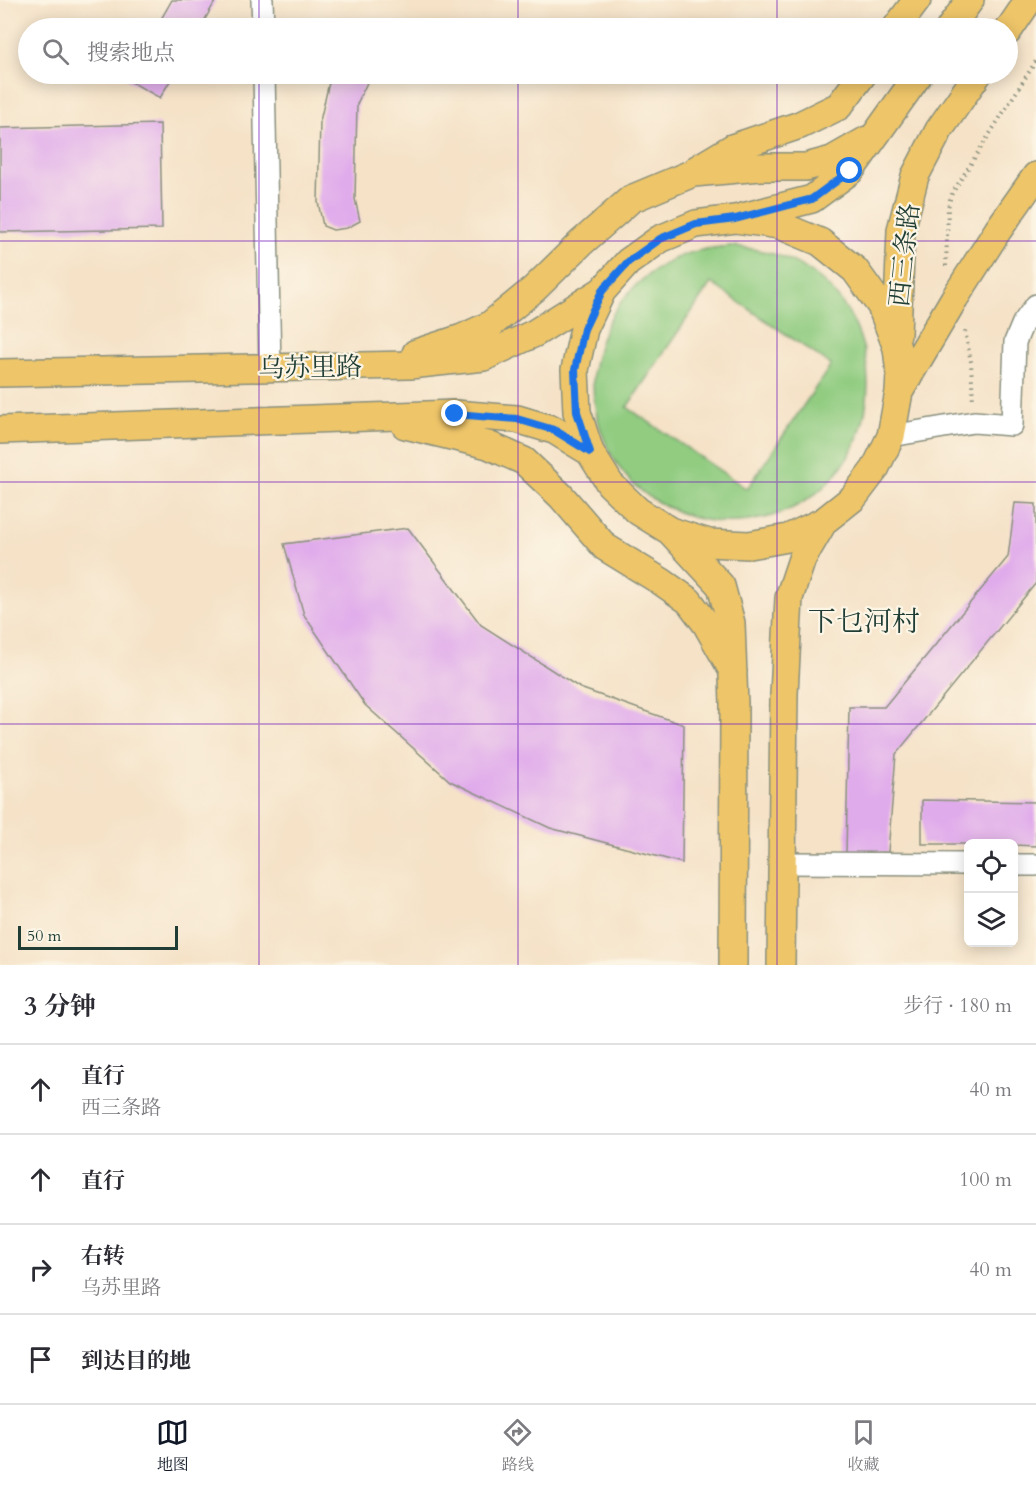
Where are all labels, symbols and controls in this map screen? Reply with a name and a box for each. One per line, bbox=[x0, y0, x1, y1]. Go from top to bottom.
search box bbox=[18, 18, 1018, 84]
icon: search bbox=[39, 35, 72, 68]
text: 搜索地点 bbox=[87, 38, 175, 68]
route start bbox=[836, 157, 862, 183]
street label: 西三条路 bbox=[882, 202, 927, 309]
street label: 乌苏里路 bbox=[258, 349, 362, 386]
route end bbox=[441, 400, 467, 426]
district label: 下乜河村 bbox=[808, 603, 920, 641]
map controls bbox=[964, 839, 1018, 947]
button: locate bbox=[964, 839, 1018, 893]
button: layers bbox=[964, 893, 1018, 947]
scale bar bbox=[18, 923, 178, 950]
text: 50 m bbox=[27, 925, 61, 947]
text: 3 分钟 bbox=[24, 989, 96, 1024]
text: 步行 · 180 m bbox=[903, 992, 1012, 1019]
text: 直行 bbox=[81, 1061, 125, 1091]
icon: ahead bbox=[24, 1073, 57, 1106]
text: 40 m bbox=[969, 1076, 1012, 1103]
text: 西三条路 bbox=[81, 1094, 161, 1121]
icon: ahead bbox=[24, 1163, 57, 1196]
text: 直行 bbox=[81, 1166, 125, 1196]
text: 100 m bbox=[959, 1166, 1012, 1193]
text: 右转 bbox=[81, 1241, 125, 1271]
icon: right bbox=[24, 1253, 57, 1286]
text: 40 m bbox=[969, 1256, 1012, 1283]
text: 乌苏里路 bbox=[81, 1274, 161, 1301]
icon: arrive bbox=[24, 1343, 57, 1376]
text: 到达目的地 bbox=[81, 1346, 191, 1376]
tab: 地图 bbox=[156, 1416, 189, 1476]
tab: 路线 bbox=[501, 1416, 534, 1476]
tab: 收藏 bbox=[847, 1416, 880, 1476]

